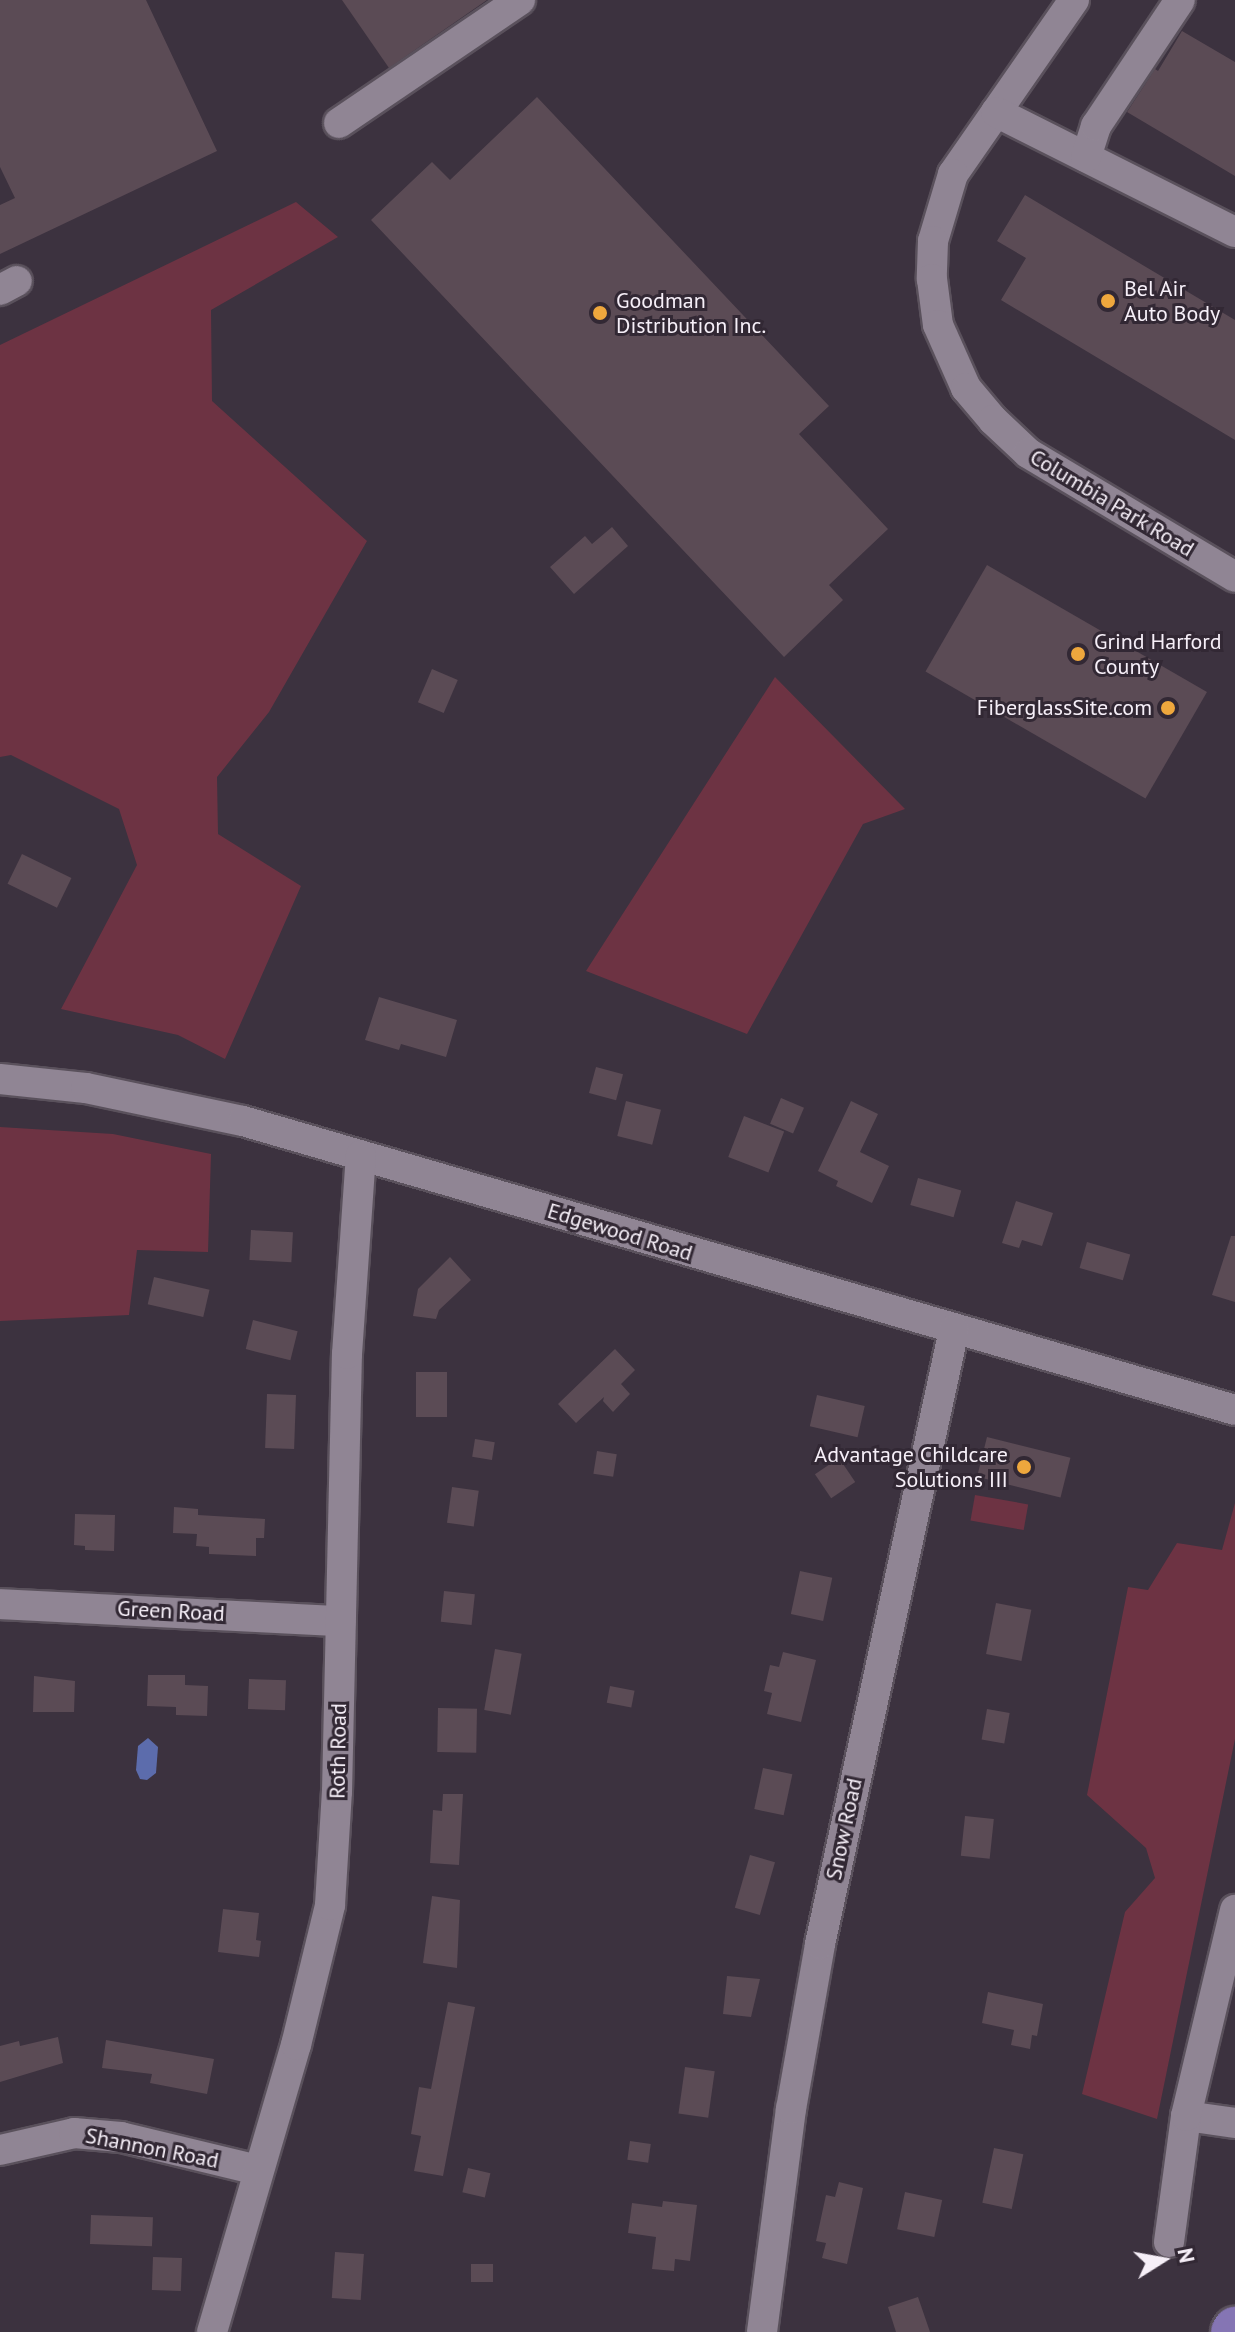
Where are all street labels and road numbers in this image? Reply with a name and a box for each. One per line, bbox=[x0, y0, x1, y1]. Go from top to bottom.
street label: Columbia Park Road bbox=[1025, 443, 1199, 563]
street label: Edgewood Road bbox=[544, 1197, 696, 1267]
street label: Green Road bbox=[117, 1595, 225, 1627]
street label: Roth Road bbox=[324, 1703, 352, 1799]
street label: Snow Road bbox=[820, 1775, 868, 1883]
street label: Shannon Road bbox=[83, 2122, 221, 2174]

